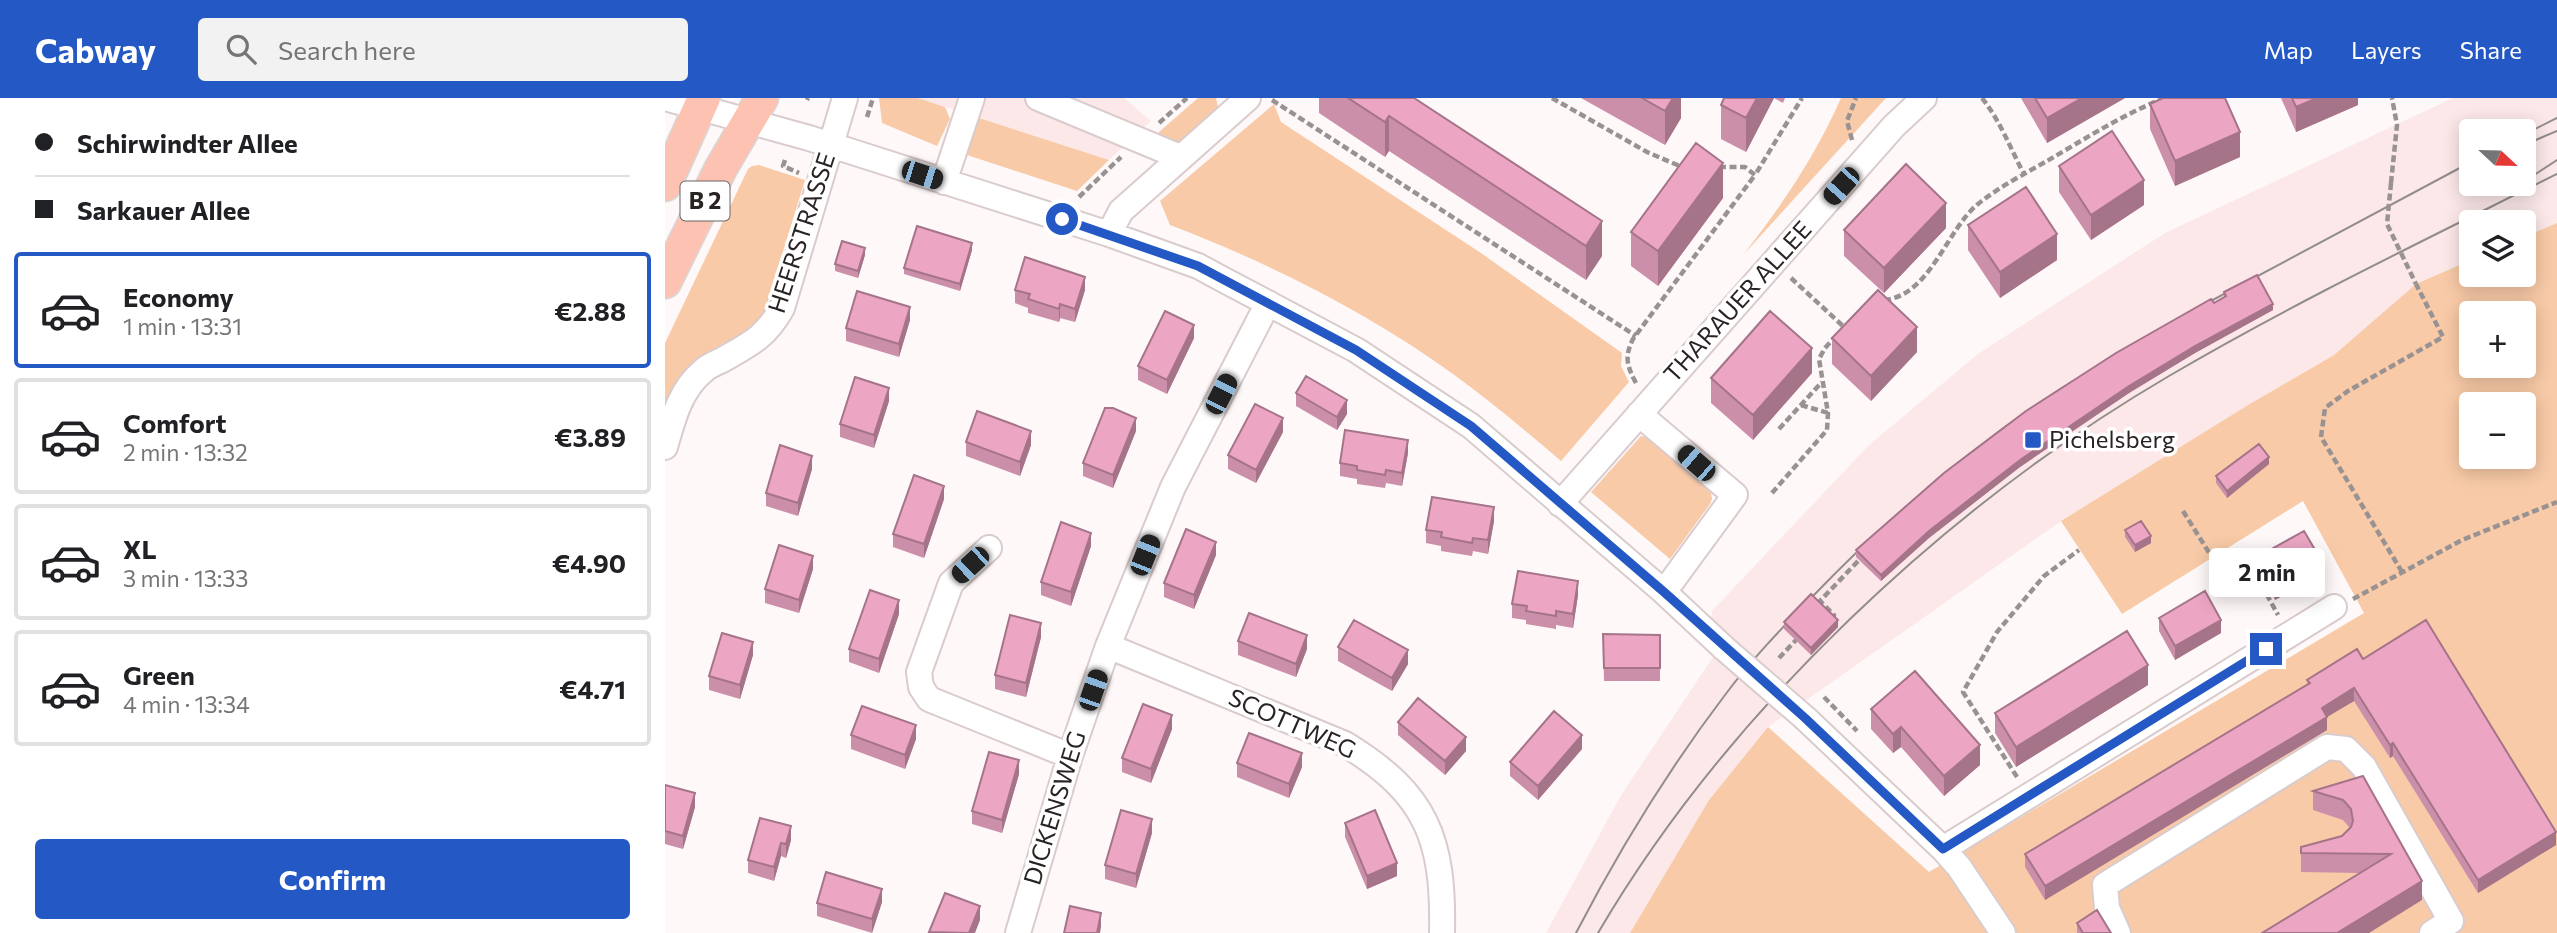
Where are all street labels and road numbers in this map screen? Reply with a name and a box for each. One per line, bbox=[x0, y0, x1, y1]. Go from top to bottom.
street label: HEERSTRASSE bbox=[761, 149, 840, 316]
road number: B 2 bbox=[681, 181, 729, 220]
street label: THARAUER ALLEE bbox=[1657, 214, 1817, 388]
street label: SCOTTWEG bbox=[1224, 682, 1361, 764]
street label: DICKENSWEG bbox=[1016, 727, 1091, 888]

